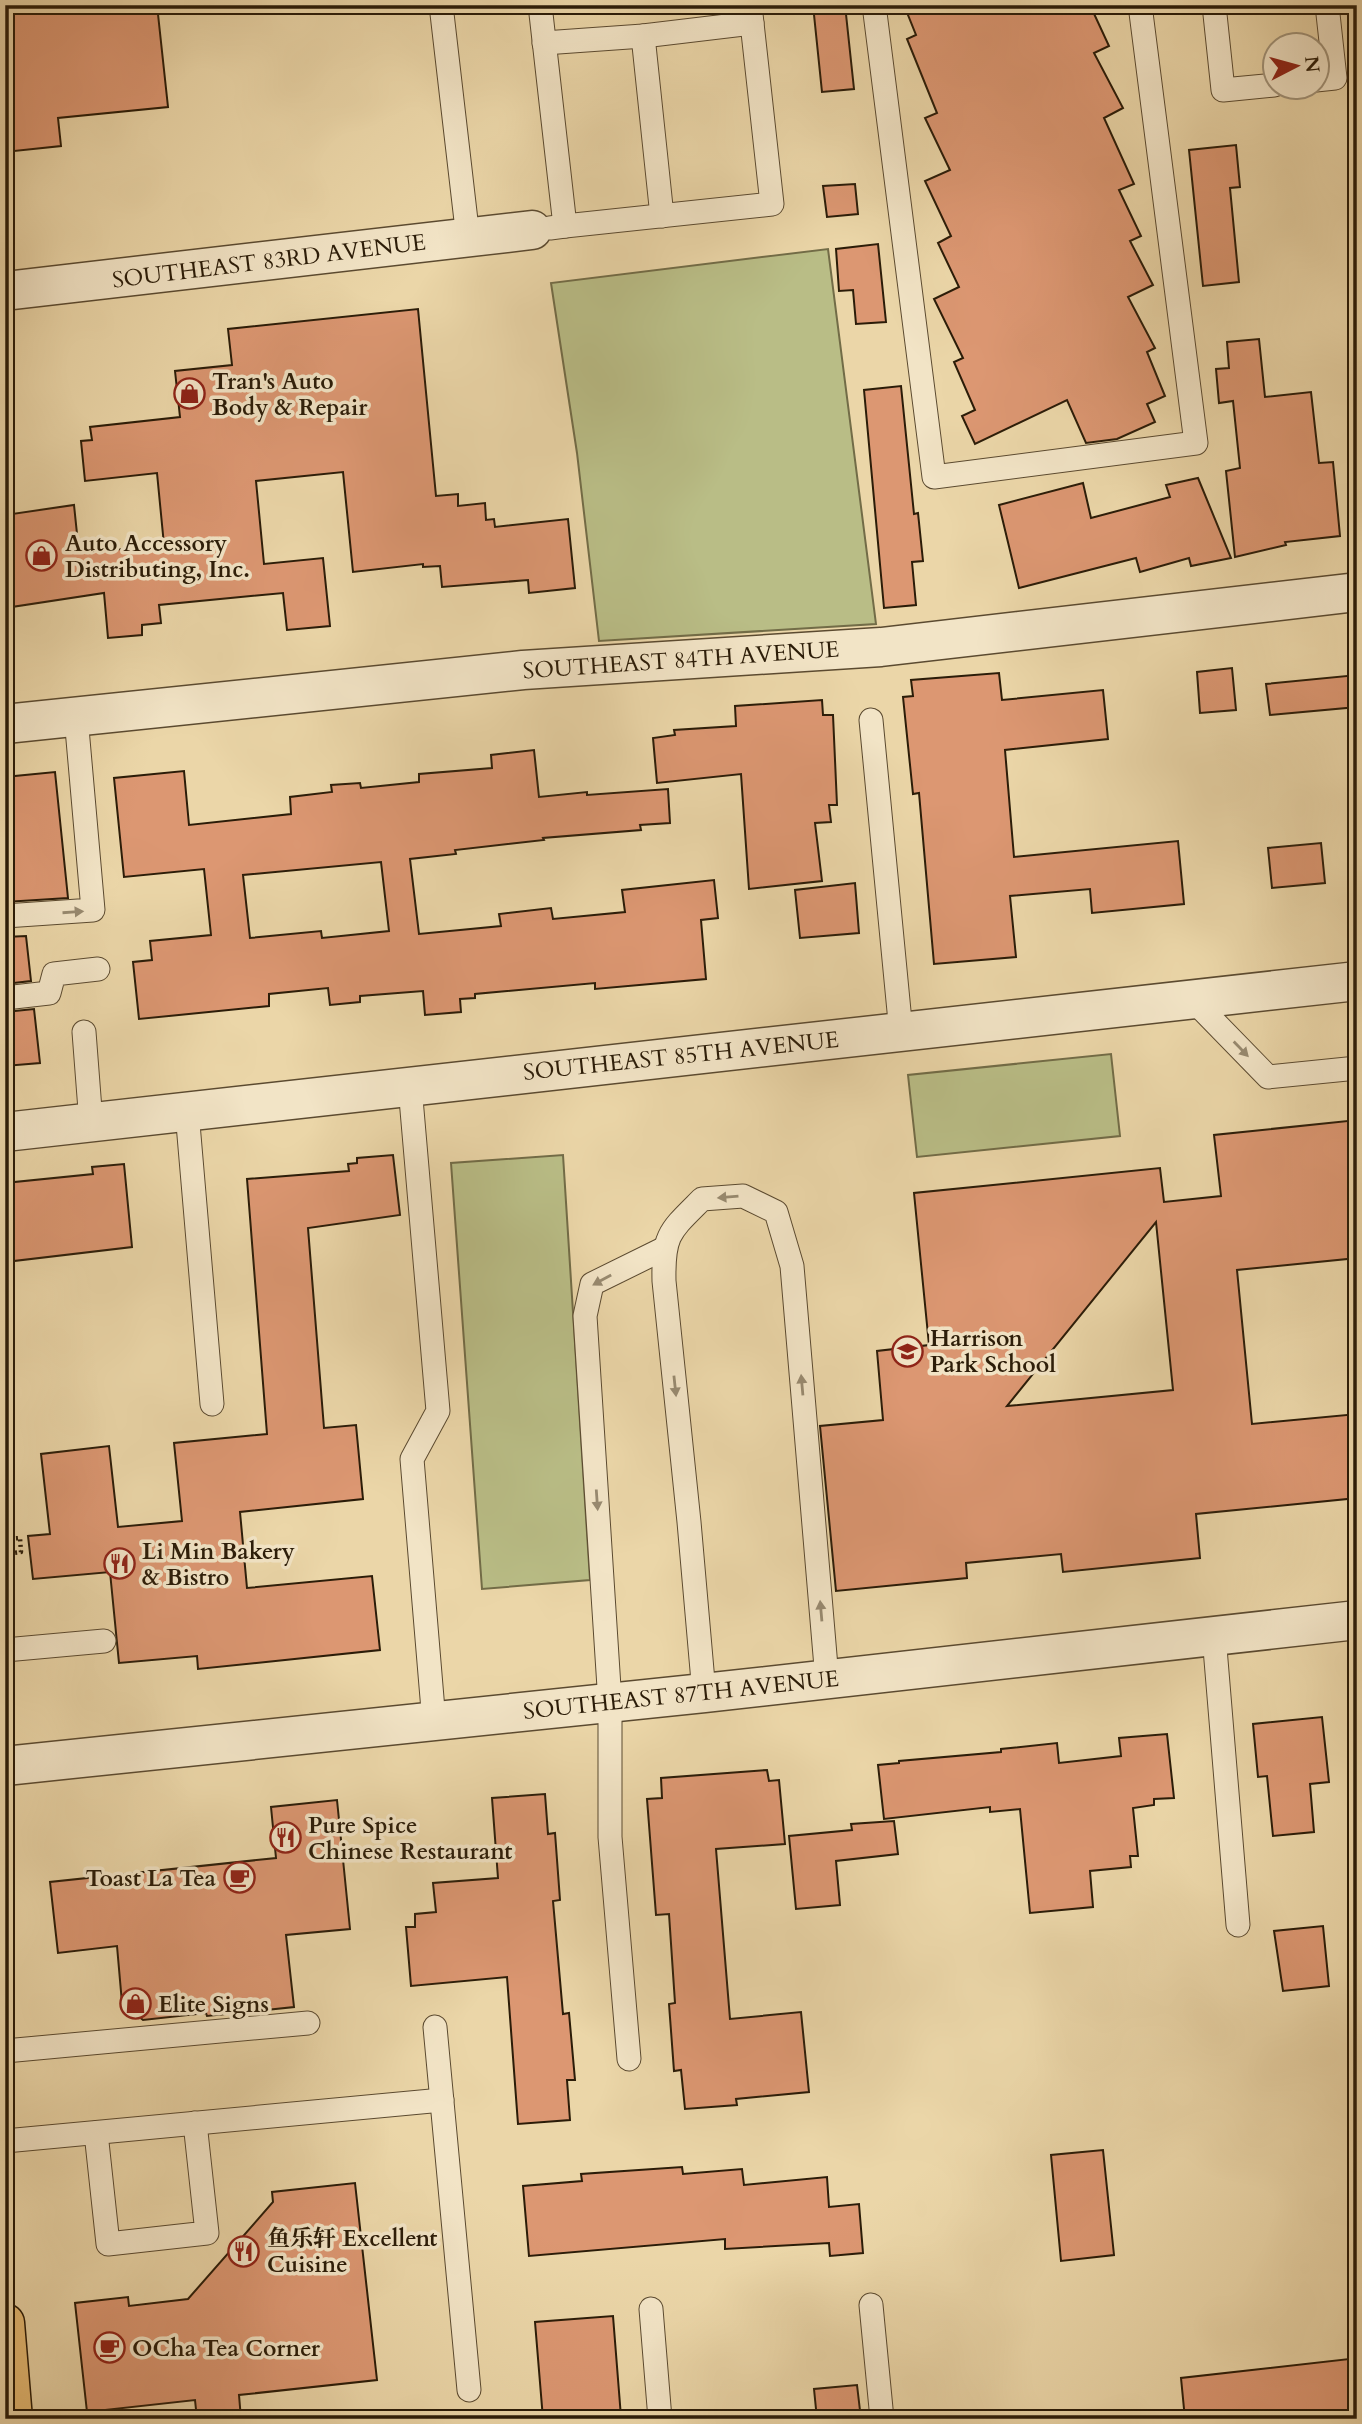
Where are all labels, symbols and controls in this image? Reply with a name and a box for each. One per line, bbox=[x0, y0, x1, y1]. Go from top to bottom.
north arrow bbox=[1260, 32, 1330, 102]
text: N bbox=[1298, 55, 1326, 74]
street label: SOUTHEAST 83RD AVENUE bbox=[110, 226, 428, 296]
place label: Tran's Auto Body & Repair bbox=[212, 366, 368, 423]
shop icon: Tran's Auto Body & Repair bbox=[172, 377, 206, 411]
place label: Auto Accessory Distributing, Inc. bbox=[65, 528, 250, 585]
shop icon: Auto Accessory Distributing, Inc. bbox=[25, 539, 59, 573]
street label: SOUTHEAST 84TH AVENUE bbox=[522, 633, 840, 687]
one-way arrow bbox=[63, 906, 85, 917]
street label: SOUTHEAST 85TH AVENUE bbox=[522, 1024, 840, 1088]
one-way arrow bbox=[1232, 1040, 1249, 1057]
one-way arrow bbox=[716, 1192, 738, 1203]
one-way arrow bbox=[592, 1273, 612, 1285]
place label: Harrison Park School bbox=[930, 1323, 1056, 1380]
school or university icon: Harrison Park School bbox=[890, 1334, 924, 1368]
one-way arrow bbox=[796, 1374, 807, 1396]
one-way arrow bbox=[670, 1375, 681, 1397]
one-way arrow bbox=[592, 1489, 603, 1511]
place label: Li Min Bakery & Bistro bbox=[142, 1536, 295, 1593]
restaurant icon: Li Min Bakery & Bistro bbox=[102, 1547, 136, 1581]
one-way arrow bbox=[815, 1600, 826, 1622]
street label: SOUTHEAST 87TH AVENUE bbox=[522, 1663, 840, 1727]
place label: Pure Spice Chinese Restaurant bbox=[308, 1810, 512, 1867]
restaurant icon: Pure Spice Chinese Restaurant bbox=[268, 1821, 302, 1855]
cafe icon: Toast La Tea bbox=[222, 1861, 256, 1895]
place label: Toast La Tea bbox=[85, 1863, 217, 1894]
shop icon: Elite Signs bbox=[118, 1987, 152, 2021]
place label: Elite Signs bbox=[158, 1989, 269, 2020]
place label: 鱼乐轩 Excellent Cuisine bbox=[267, 2223, 438, 2280]
restaurant icon: 鱼乐轩 Excellent Cuisine bbox=[227, 2234, 261, 2268]
cafe icon: OCha Tea Corner bbox=[92, 2331, 126, 2365]
place label: OCha Tea Corner bbox=[132, 2333, 321, 2364]

